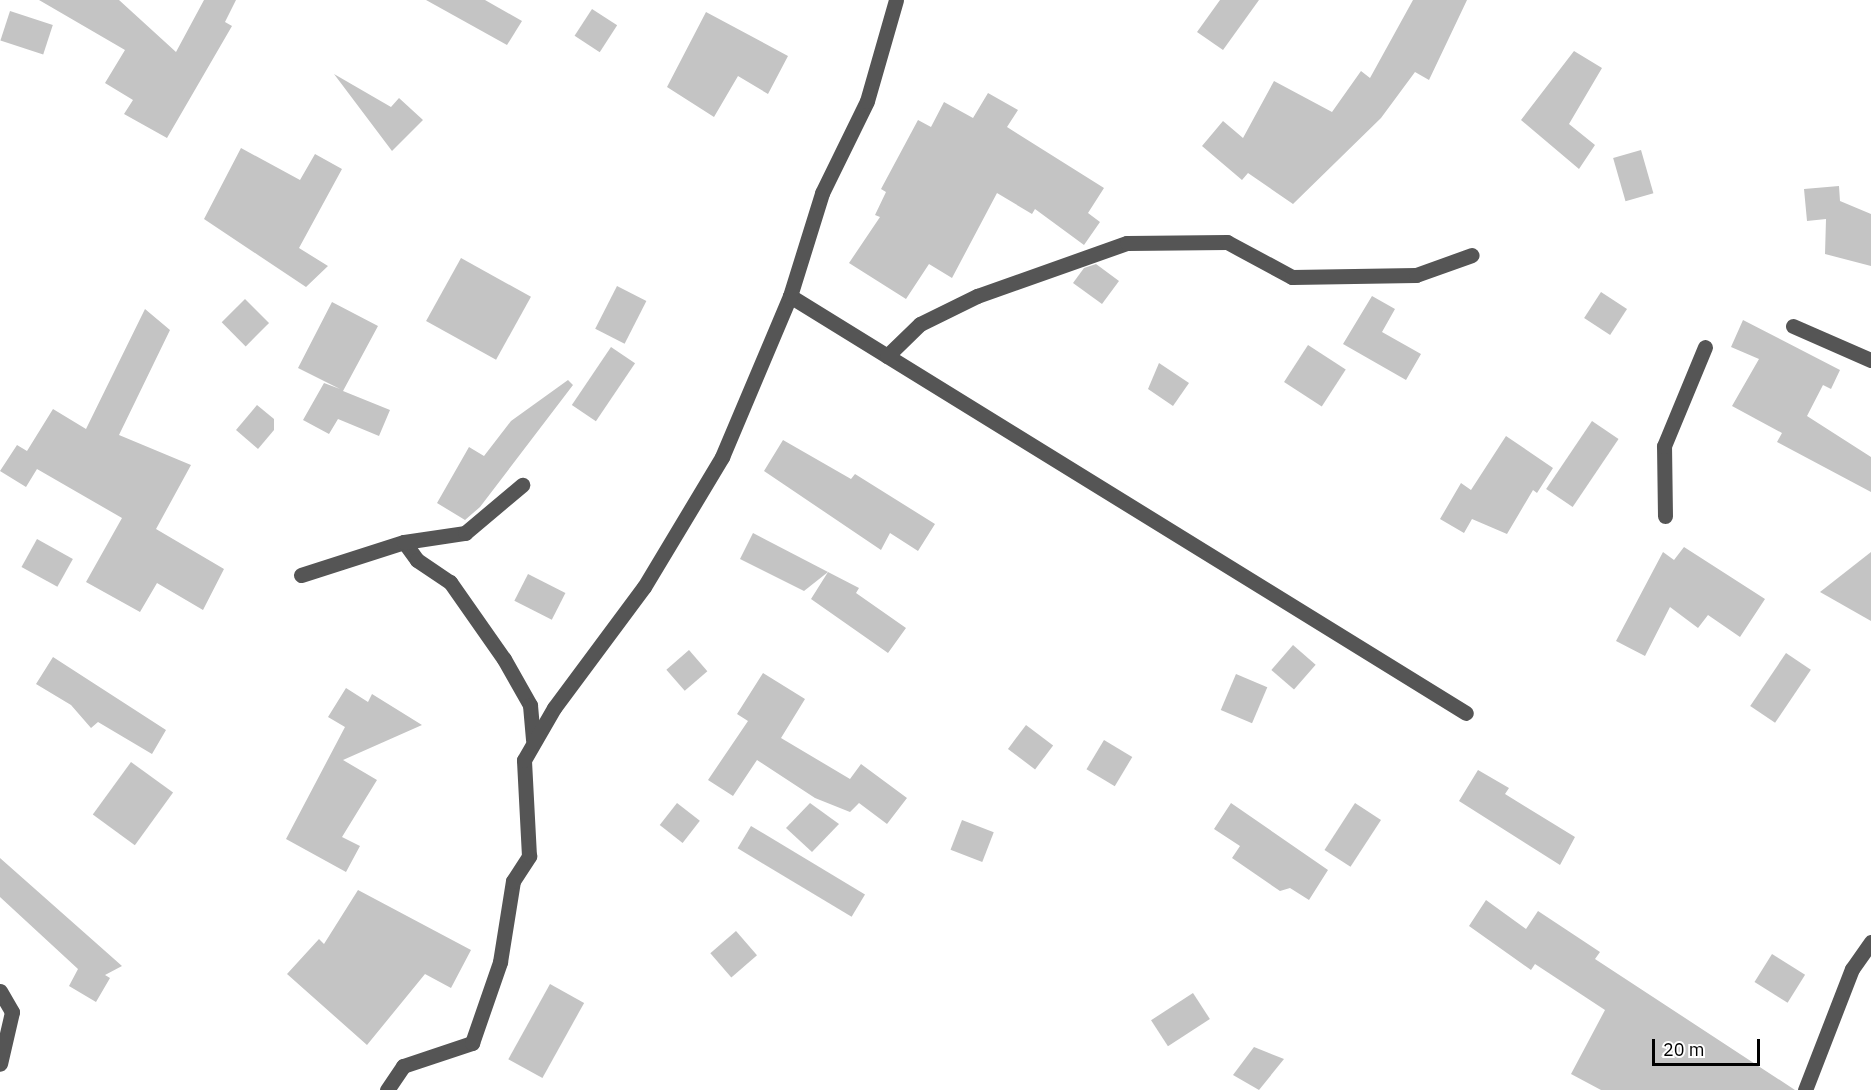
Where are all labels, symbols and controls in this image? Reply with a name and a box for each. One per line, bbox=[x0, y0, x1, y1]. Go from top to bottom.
scale bar bbox=[1655, 1027, 1763, 1065]
text: 20 m bbox=[1663, 1038, 1705, 1061]

